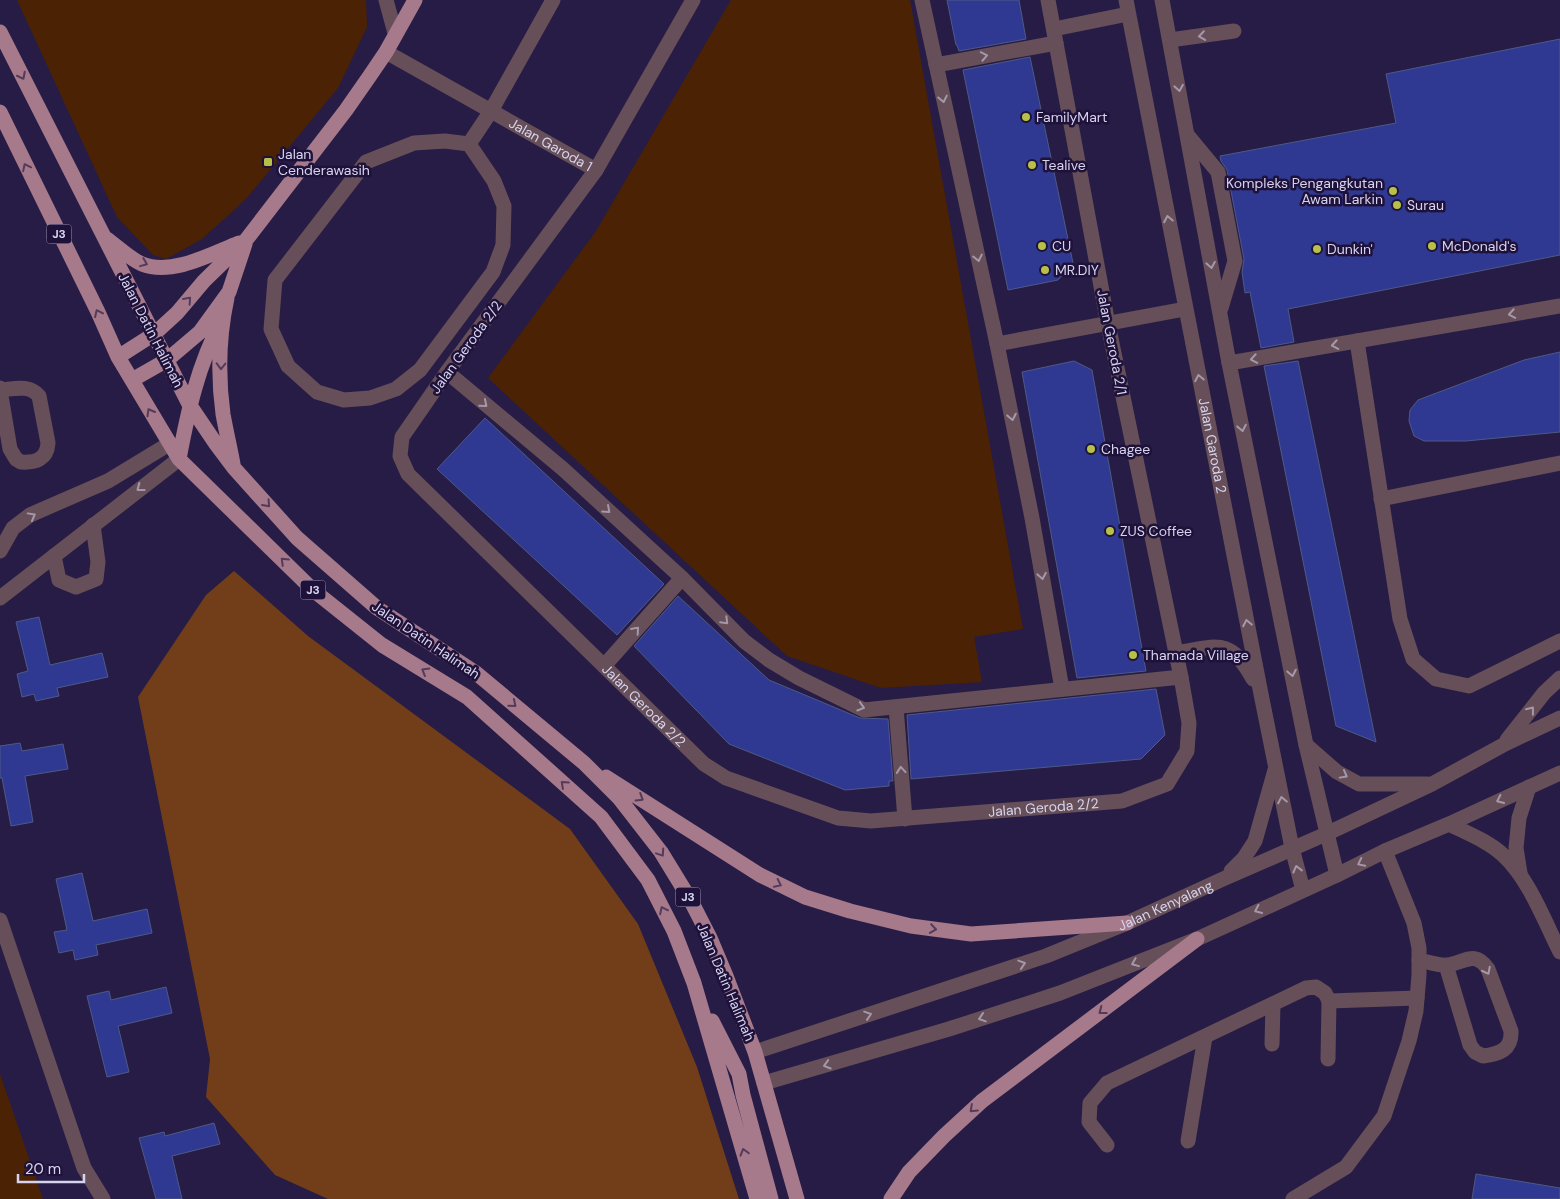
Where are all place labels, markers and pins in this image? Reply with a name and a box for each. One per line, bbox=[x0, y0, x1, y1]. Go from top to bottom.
place label: FamilyMart bbox=[1036, 108, 1107, 126]
marker: FamilyMart bbox=[1020, 111, 1032, 123]
place label: Jalan Cenderawasih bbox=[278, 145, 370, 179]
marker: Jalan Cenderawasih bbox=[262, 156, 274, 168]
place label: Tealive bbox=[1042, 156, 1086, 174]
marker: Tealive bbox=[1026, 159, 1038, 171]
place label: Kompleks Pengangkutan Awam Larkin bbox=[1226, 174, 1383, 208]
marker: Kompleks Pengangkutan Awam Larkin bbox=[1387, 185, 1399, 197]
place label: Surau bbox=[1407, 196, 1444, 214]
marker: Surau bbox=[1391, 199, 1403, 211]
place label: CU bbox=[1052, 237, 1071, 255]
place label: McDonald's bbox=[1442, 237, 1517, 255]
marker: CU bbox=[1036, 240, 1048, 252]
place label: Dunkin' bbox=[1327, 240, 1373, 258]
marker: McDonald's bbox=[1426, 240, 1438, 252]
marker: Dunkin' bbox=[1311, 243, 1323, 255]
place label: MR.DIY bbox=[1055, 261, 1099, 279]
marker: MR.DIY bbox=[1039, 264, 1051, 276]
place label: Chagee bbox=[1101, 440, 1150, 458]
marker: Chagee bbox=[1085, 443, 1097, 455]
place label: ZUS Coffee bbox=[1120, 522, 1192, 540]
marker: ZUS Coffee bbox=[1104, 525, 1116, 537]
place label: Thamada Village bbox=[1143, 646, 1249, 664]
marker: Thamada Village bbox=[1127, 649, 1139, 661]

